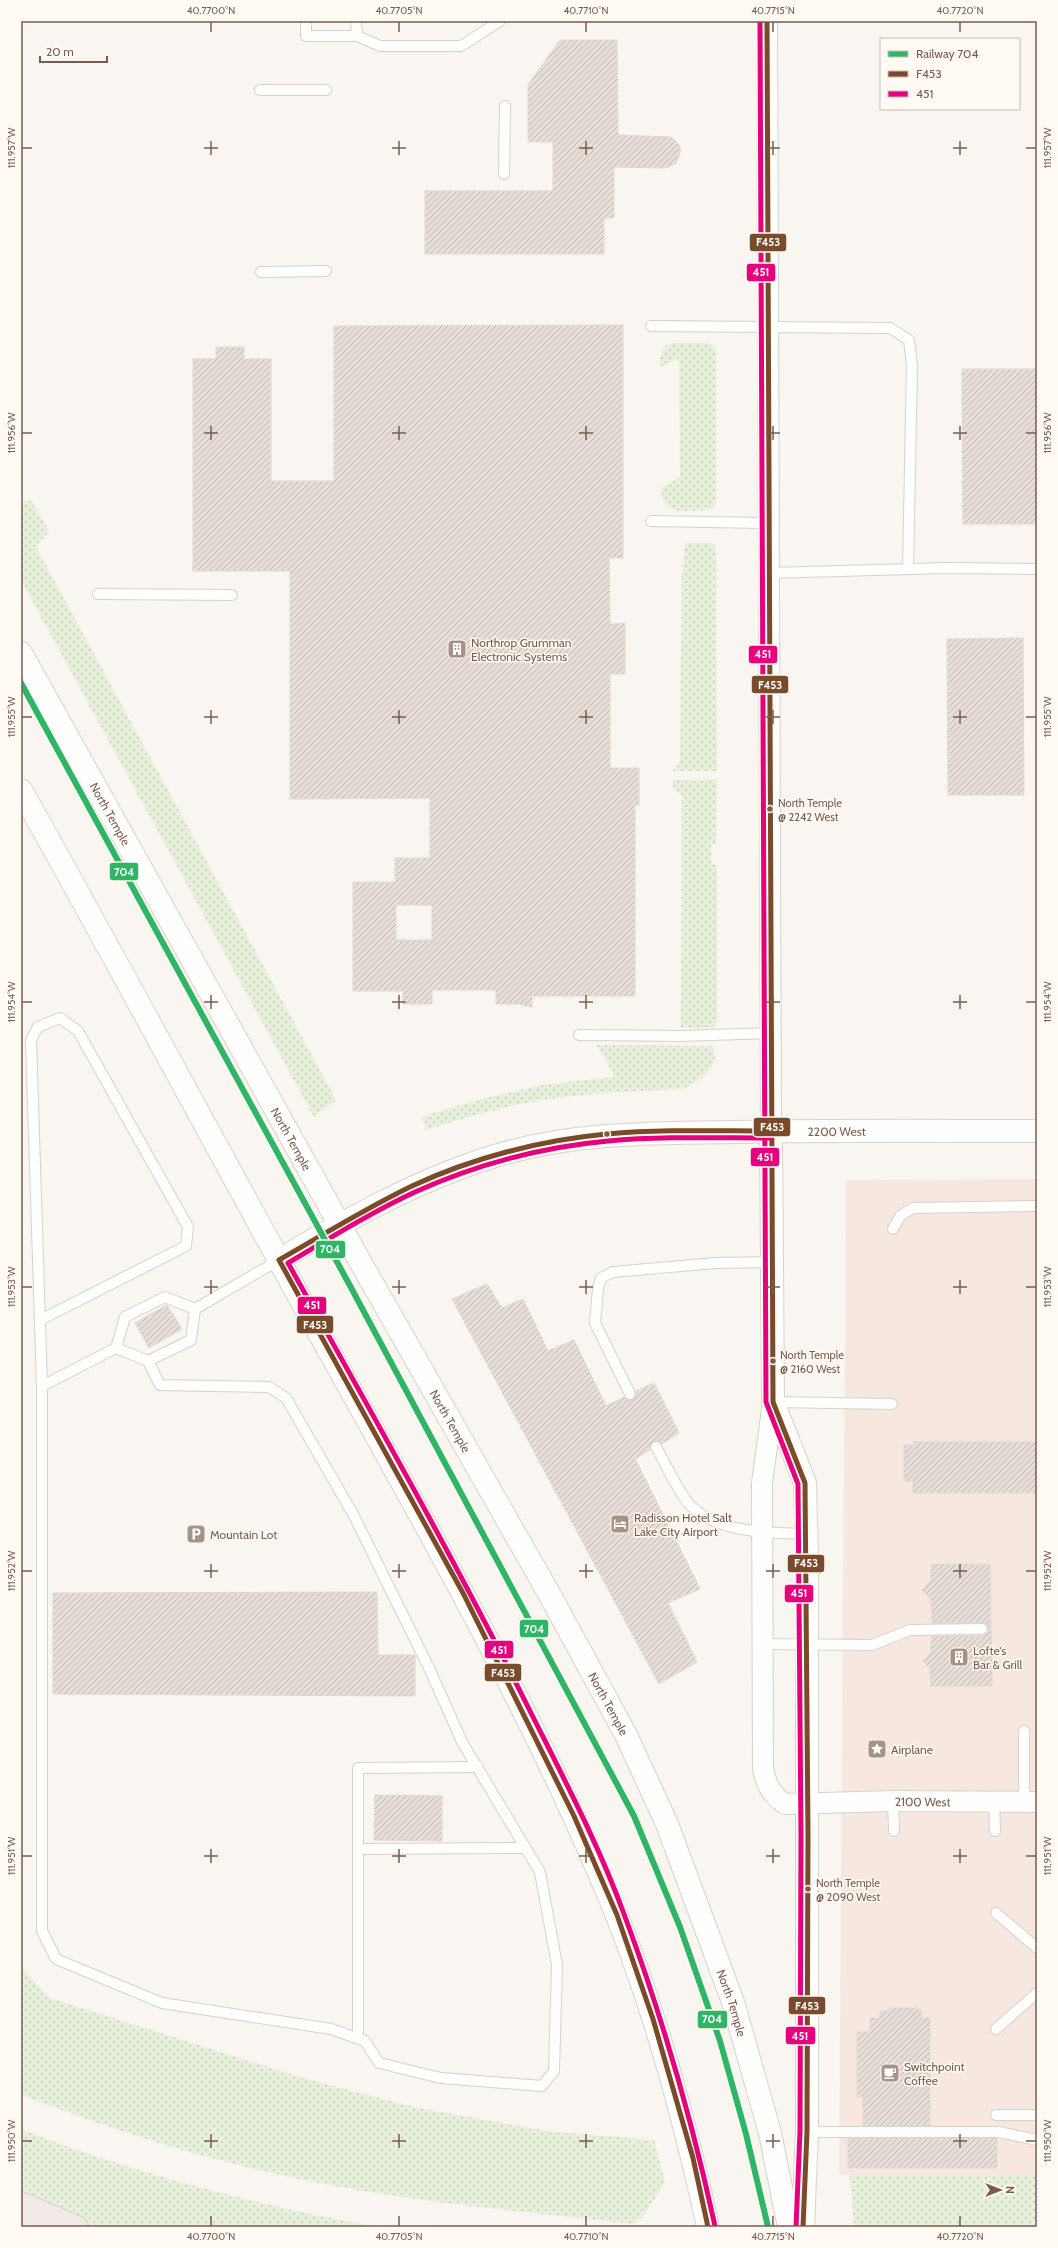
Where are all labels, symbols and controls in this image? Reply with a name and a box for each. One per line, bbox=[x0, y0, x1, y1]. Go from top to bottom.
text: 40.7700°N bbox=[187, 4, 235, 17]
text: 40.7705°N bbox=[376, 4, 422, 17]
text: 40.7710°N bbox=[564, 4, 608, 17]
text: 40.7715°N bbox=[751, 4, 795, 17]
text: 40.7720°N bbox=[937, 4, 983, 17]
scale bar bbox=[40, 38, 107, 64]
legend bbox=[880, 38, 1020, 110]
text: 20 m bbox=[46, 44, 74, 59]
text: Railway 704 bbox=[916, 46, 978, 61]
text: F453 bbox=[916, 66, 942, 81]
text: 451 bbox=[916, 86, 933, 101]
text: 111.957°W bbox=[5, 127, 18, 168]
text: 111.957°W bbox=[1041, 127, 1054, 168]
line badge: F453 bbox=[749, 233, 787, 252]
text: F453 bbox=[756, 235, 780, 249]
line badge: 451 bbox=[746, 263, 776, 282]
text: 451 bbox=[753, 265, 769, 279]
text: 111.956°W bbox=[5, 412, 18, 453]
text: 111.956°W bbox=[1041, 412, 1054, 453]
place label: Northrop Grumman Electronic Systems bbox=[471, 635, 572, 664]
building icon: Northrop Grumman Electronic Systems bbox=[446, 638, 468, 660]
line badge: 451 bbox=[748, 645, 778, 664]
text: 451 bbox=[755, 647, 771, 661]
line badge: F453 bbox=[751, 675, 789, 694]
text: F453 bbox=[758, 678, 782, 692]
text: 111.955°W bbox=[5, 696, 18, 737]
text: 111.955°W bbox=[1041, 696, 1054, 737]
street label: North Temple bbox=[87, 780, 134, 848]
place label: North Temple @ 2242 West bbox=[778, 796, 842, 824]
marker: North Temple @ 2242 West bbox=[765, 804, 775, 814]
line badge: 704 bbox=[109, 862, 139, 881]
text: 704 bbox=[114, 865, 134, 879]
text: 111.954°W bbox=[5, 981, 18, 1023]
text: 111.954°W bbox=[1041, 981, 1054, 1023]
street label: North Temple bbox=[268, 1105, 315, 1173]
line badge: F453 bbox=[753, 1117, 791, 1137]
text: F453 bbox=[760, 1120, 784, 1134]
street label: 2200 West bbox=[807, 1123, 866, 1139]
unlabelled marker bbox=[602, 1129, 612, 1139]
line badge: 451 bbox=[750, 1147, 780, 1167]
text: 451 bbox=[757, 1150, 773, 1164]
line badge: 704 bbox=[315, 1240, 346, 1259]
text: 704 bbox=[320, 1242, 340, 1256]
text: 111.953°W bbox=[5, 1266, 18, 1307]
text: 111.953°W bbox=[1041, 1266, 1054, 1307]
line badge: 451 bbox=[297, 1296, 327, 1315]
text: 451 bbox=[304, 1298, 320, 1312]
line badge: F453 bbox=[296, 1315, 334, 1334]
text: F453 bbox=[303, 1318, 327, 1332]
place label: North Temple @ 2160 West bbox=[780, 1348, 844, 1376]
marker: North Temple @ 2160 West bbox=[768, 1356, 778, 1366]
street label: North Temple bbox=[427, 1387, 475, 1455]
place label: Radisson Hotel Salt Lake City Airport bbox=[634, 1510, 732, 1539]
hotel icon: Radisson Hotel Salt Lake City Airport bbox=[609, 1513, 631, 1535]
parking icon: Mountain Lot bbox=[185, 1523, 207, 1545]
place label: Mountain Lot bbox=[210, 1527, 277, 1542]
text: 111.952°W bbox=[5, 1550, 18, 1591]
text: 111.952°W bbox=[1041, 1550, 1054, 1591]
line badge: F453 bbox=[787, 1554, 825, 1573]
text: F453 bbox=[794, 1556, 818, 1570]
line badge: 451 bbox=[784, 1584, 814, 1603]
text: 451 bbox=[791, 1586, 807, 1600]
line badge: 704 bbox=[519, 1619, 549, 1638]
text: 704 bbox=[524, 1622, 544, 1636]
line badge: 451 bbox=[484, 1640, 514, 1659]
text: 451 bbox=[491, 1643, 507, 1657]
place label: Lofte's Bar & Grill bbox=[973, 1643, 1023, 1672]
building icon: Lofte's Bar & Grill bbox=[948, 1646, 970, 1668]
line badge: F453 bbox=[484, 1663, 522, 1682]
text: F453 bbox=[491, 1666, 515, 1680]
street label: North Temple bbox=[586, 1669, 632, 1738]
place icon: Airplane bbox=[866, 1738, 888, 1760]
place label: Airplane bbox=[891, 1742, 933, 1757]
street label: 2100 West bbox=[895, 1794, 951, 1809]
text: 111.951°W bbox=[5, 1836, 18, 1875]
text: 111.951°W bbox=[1041, 1836, 1054, 1875]
place label: North Temple @ 2090 West bbox=[816, 1876, 880, 1904]
marker: North Temple @ 2090 West bbox=[803, 1884, 813, 1894]
street label: North Temple bbox=[714, 1967, 750, 2038]
line badge: F453 bbox=[788, 1996, 826, 2015]
text: F453 bbox=[795, 1999, 819, 2013]
line badge: 704 bbox=[697, 2010, 728, 2029]
text: 704 bbox=[702, 2012, 722, 2026]
line badge: 451 bbox=[785, 2026, 816, 2045]
text: 451 bbox=[792, 2029, 808, 2043]
place label: Switchpoint Coffee bbox=[904, 2059, 965, 2088]
cafe icon: Switchpoint Coffee bbox=[879, 2062, 901, 2084]
text: 111.950°W bbox=[5, 2119, 18, 2162]
text: 111.950°W bbox=[1041, 2119, 1054, 2162]
north arrow bbox=[980, 2170, 1020, 2210]
text: N bbox=[1003, 2186, 1017, 2194]
text: 40.7700°N bbox=[187, 2230, 235, 2243]
text: 40.7705°N bbox=[376, 2230, 422, 2243]
text: 40.7710°N bbox=[564, 2230, 608, 2243]
text: 40.7715°N bbox=[751, 2230, 795, 2243]
text: 40.7720°N bbox=[937, 2230, 983, 2243]

